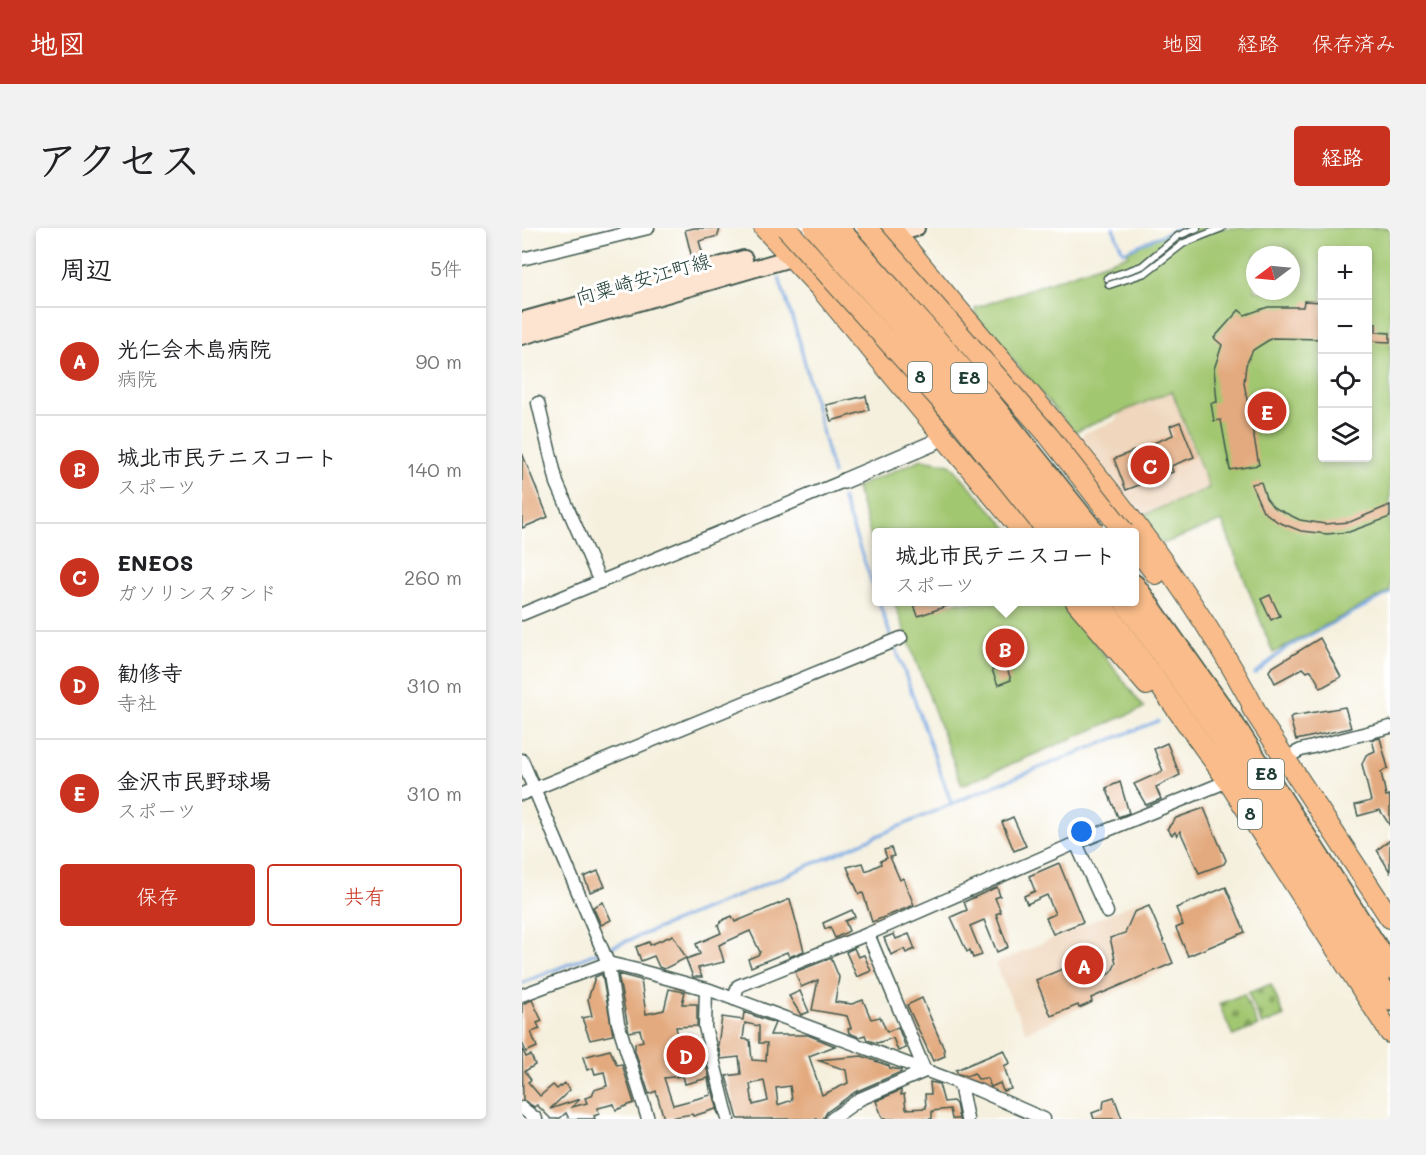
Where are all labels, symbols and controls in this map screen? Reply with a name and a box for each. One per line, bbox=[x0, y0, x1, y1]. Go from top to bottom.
text: 地図 bbox=[30, 25, 86, 61]
text: 地図 bbox=[1162, 29, 1204, 56]
text: 経路 bbox=[1237, 29, 1279, 56]
text: 保存済み bbox=[1312, 29, 1396, 56]
button: 経路 bbox=[1294, 126, 1390, 186]
text: アクセス bbox=[36, 131, 201, 186]
street label: 向粟崎安江町線 bbox=[572, 246, 714, 310]
north arrow bbox=[1246, 246, 1300, 300]
map controls bbox=[1318, 246, 1372, 462]
button: + bbox=[1318, 246, 1372, 300]
text: 周辺 bbox=[60, 252, 112, 286]
text: 5件 bbox=[430, 255, 462, 281]
button: − bbox=[1318, 300, 1372, 354]
text: 光仁会木島病院 bbox=[117, 334, 271, 363]
text: A bbox=[73, 348, 86, 374]
text: 90 m bbox=[416, 348, 462, 374]
button: locate bbox=[1318, 354, 1372, 408]
road number: 8 bbox=[908, 362, 932, 392]
road number: E8 bbox=[951, 363, 987, 393]
text: 病院 bbox=[117, 365, 157, 391]
pin: E bbox=[1248, 388, 1286, 434]
button: layers bbox=[1318, 408, 1372, 462]
text: 城北市民テニスコート bbox=[117, 442, 337, 471]
pin: C bbox=[1130, 442, 1170, 488]
text: B bbox=[73, 456, 86, 482]
text: 140 m bbox=[407, 456, 462, 482]
text: スポーツ bbox=[117, 473, 197, 499]
popup bbox=[872, 528, 1139, 606]
text: 城北市民テニスコート bbox=[895, 540, 1116, 569]
text: ENEOS bbox=[117, 548, 194, 577]
text: C bbox=[72, 564, 87, 590]
text: 260 m bbox=[404, 564, 462, 590]
text: スポーツ bbox=[895, 571, 975, 597]
text: ガソリンスタンド bbox=[117, 579, 277, 605]
pin: B bbox=[986, 626, 1024, 670]
text: 勧修寺 bbox=[117, 658, 183, 687]
text: D bbox=[72, 672, 87, 698]
text: 310 m bbox=[407, 672, 462, 698]
text: 寺社 bbox=[117, 689, 157, 715]
road number: E8 bbox=[1248, 759, 1284, 789]
text: 金沢市民野球場 bbox=[117, 766, 271, 795]
text: E bbox=[73, 780, 86, 806]
text: 310 m bbox=[407, 780, 462, 806]
text: スポーツ bbox=[117, 797, 197, 823]
road number: 8 bbox=[1238, 799, 1262, 829]
your location bbox=[1067, 817, 1096, 846]
button: 保存 bbox=[60, 864, 255, 926]
button: 共有 bbox=[267, 864, 462, 926]
pin: A bbox=[1064, 942, 1104, 988]
pin: D bbox=[666, 1032, 706, 1078]

